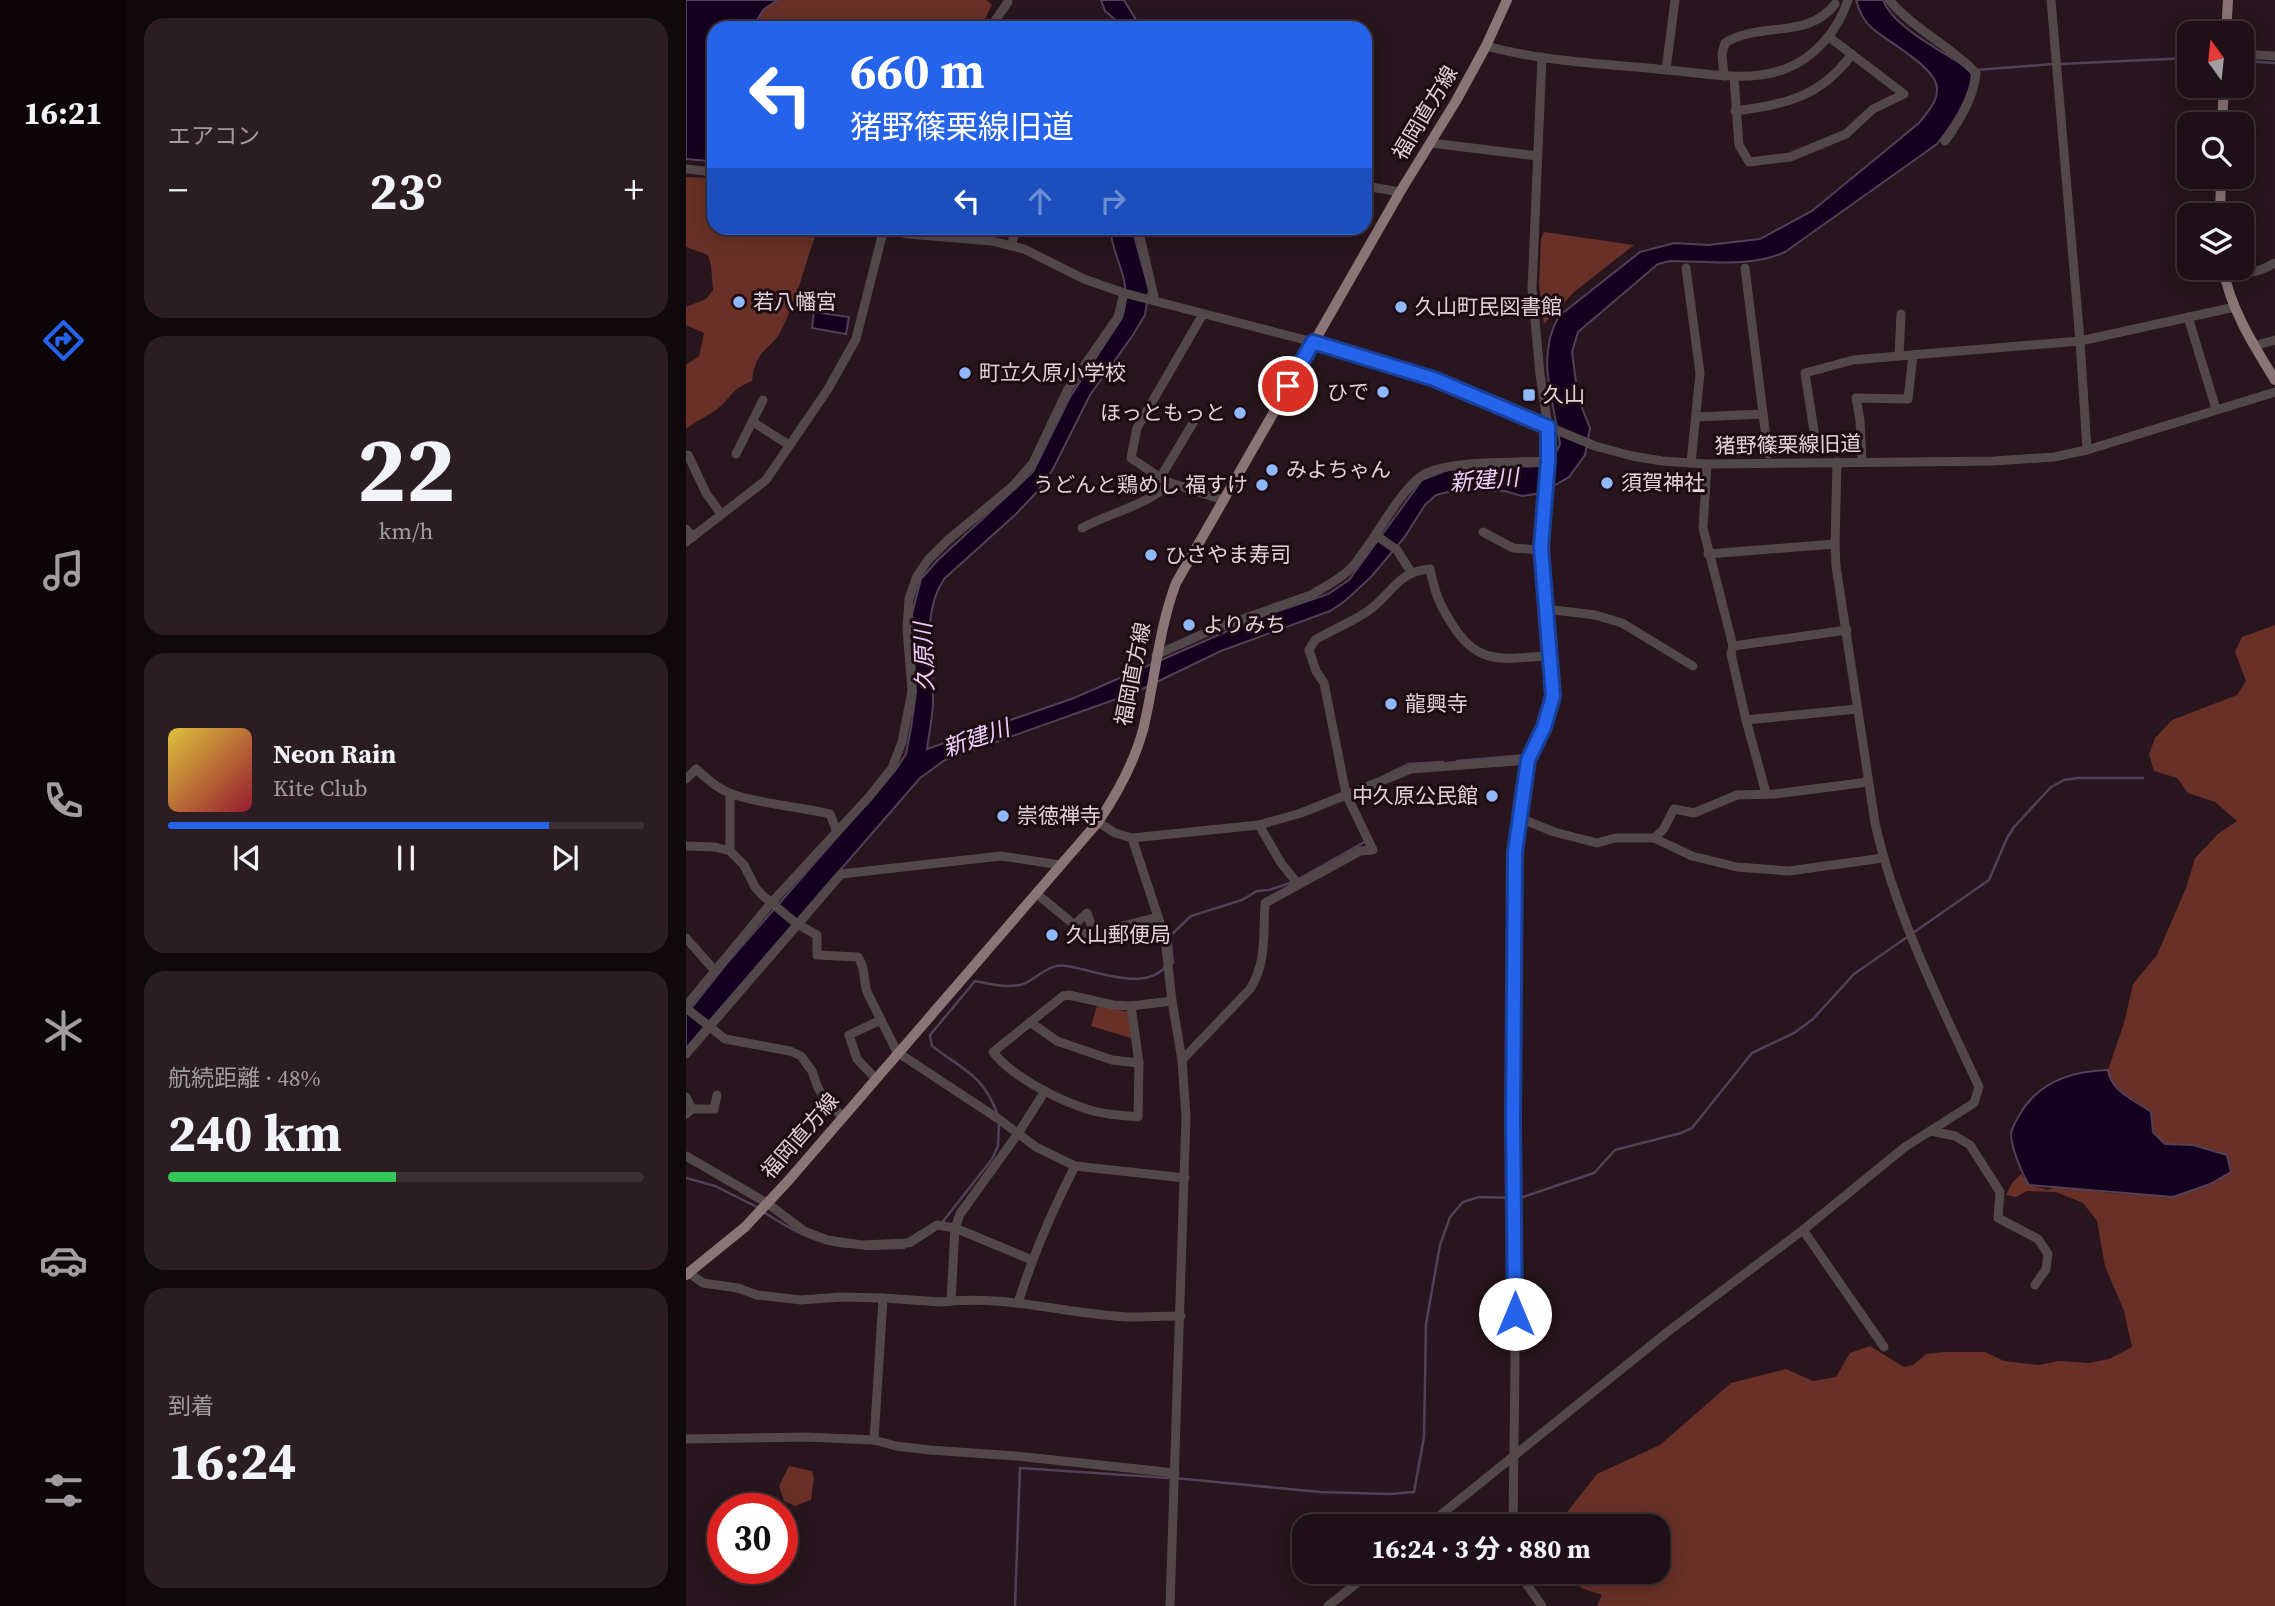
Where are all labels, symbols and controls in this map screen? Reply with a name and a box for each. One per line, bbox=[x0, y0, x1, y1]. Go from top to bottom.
north arrow bbox=[2177, 21, 2254, 98]
map controls bbox=[2177, 21, 2254, 280]
text: 660 m bbox=[850, 37, 985, 104]
icon: left bbox=[735, 49, 826, 140]
street label: 福岡直方線 bbox=[1385, 60, 1464, 165]
text: 16:21 bbox=[24, 91, 102, 135]
text: 猪野篠栗線旧道 bbox=[850, 105, 1074, 149]
button: search bbox=[2177, 112, 2254, 189]
text: エアコン bbox=[168, 120, 260, 152]
text: 23° bbox=[369, 155, 443, 226]
text: − bbox=[168, 164, 188, 216]
text: + bbox=[624, 164, 644, 216]
icon: left bbox=[948, 182, 986, 220]
icon: ahead bbox=[1021, 182, 1059, 220]
icon: right bbox=[1094, 182, 1132, 220]
button: layers bbox=[2177, 203, 2254, 280]
place label: 若八幡宮 bbox=[753, 287, 837, 316]
place label: 久山町民図書館 bbox=[1415, 292, 1562, 321]
marker: 若八幡宮 bbox=[731, 294, 747, 310]
marker: 久山町民図書館 bbox=[1393, 299, 1409, 315]
icon: directions bbox=[39, 316, 88, 365]
pin bbox=[1258, 356, 1318, 416]
place label: 町立久原小学校 bbox=[979, 358, 1126, 387]
marker: 町立久原小学校 bbox=[957, 365, 973, 381]
icon: arrive bbox=[1269, 367, 1307, 405]
place label: ひで bbox=[1327, 377, 1369, 406]
place label: 久山 bbox=[1543, 380, 1585, 409]
marker: ひで bbox=[1375, 384, 1391, 400]
marker: 久山 bbox=[1521, 387, 1537, 403]
place label: ほっともっと bbox=[1100, 398, 1226, 427]
marker: ほっともっと bbox=[1232, 405, 1248, 421]
text: 22 bbox=[357, 407, 455, 531]
street label: 猪野篠栗線旧道 bbox=[1714, 429, 1862, 460]
place label: みよちゃん bbox=[1286, 455, 1391, 484]
water label: 新建川 bbox=[1448, 461, 1523, 499]
marker: みよちゃん bbox=[1264, 462, 1280, 478]
place label: 須賀神社 bbox=[1621, 468, 1705, 497]
place label: うどんと鶏めし 福すけ bbox=[1033, 470, 1248, 499]
marker: 須賀神社 bbox=[1599, 475, 1615, 491]
marker: うどんと鶏めし 福すけ bbox=[1254, 477, 1270, 493]
text: km/h bbox=[379, 515, 433, 547]
place label: ひさやま寿司 bbox=[1165, 540, 1291, 569]
icon: music bbox=[39, 546, 88, 595]
marker: ひさやま寿司 bbox=[1143, 547, 1159, 563]
place label: よりみち bbox=[1203, 610, 1287, 639]
marker: よりみち bbox=[1181, 617, 1197, 633]
water label: 久原川 bbox=[907, 619, 941, 692]
street label: 福岡直方線 bbox=[1108, 620, 1157, 728]
place label: 龍興寺 bbox=[1405, 689, 1468, 718]
marker: 龍興寺 bbox=[1383, 696, 1399, 712]
water label: 新建川 bbox=[938, 711, 1017, 764]
text: Neon Rain bbox=[273, 736, 396, 772]
text: Kite Club bbox=[273, 772, 368, 804]
icon: phone bbox=[39, 776, 88, 825]
place label: 中久原公民館 bbox=[1352, 781, 1478, 810]
marker: 中久原公民館 bbox=[1484, 788, 1500, 804]
place label: 崇徳禅寺 bbox=[1017, 801, 1101, 830]
marker: 崇徳禅寺 bbox=[995, 808, 1011, 824]
icon: previous bbox=[228, 839, 266, 877]
icon: pause bbox=[387, 839, 425, 877]
icon: next bbox=[546, 839, 584, 877]
place label: 久山郵便局 bbox=[1066, 920, 1171, 949]
marker: 久山郵便局 bbox=[1044, 927, 1060, 943]
icon: climate bbox=[39, 1006, 88, 1055]
text: 航続距離 · 48% bbox=[168, 1062, 321, 1094]
street label: 福岡直方線 bbox=[754, 1087, 845, 1185]
text: 240 km bbox=[168, 1097, 342, 1168]
icon: car bbox=[39, 1236, 88, 1285]
position arrow bbox=[1478, 1277, 1552, 1351]
text: 到着 bbox=[168, 1390, 214, 1422]
text: 16:24 bbox=[168, 1425, 296, 1496]
icon: filters bbox=[39, 1466, 88, 1515]
speed limit sign: 30 bbox=[707, 1493, 798, 1584]
text: 16:24 · 3 分 · 880 m bbox=[1371, 1531, 1591, 1567]

